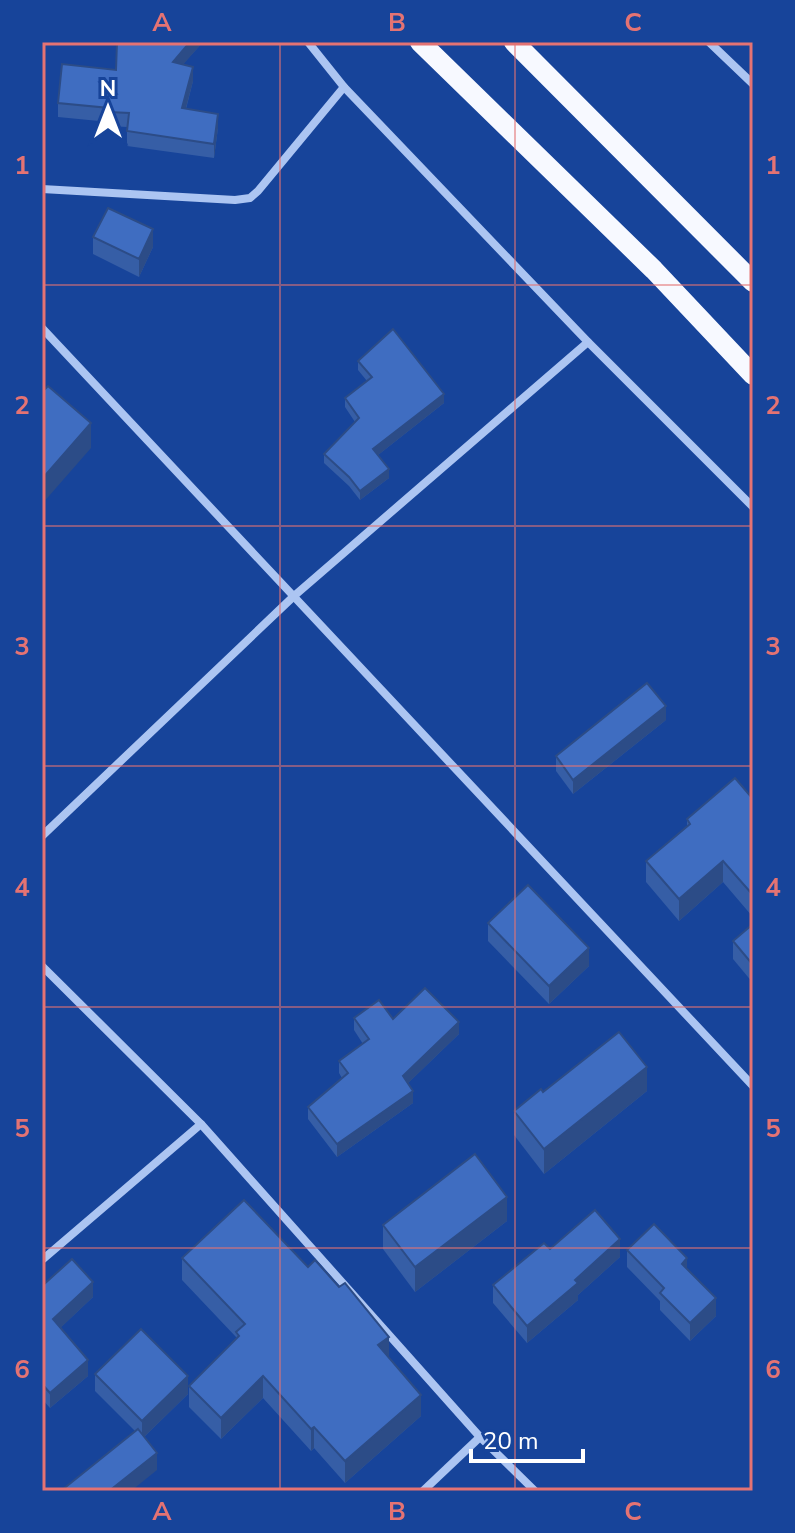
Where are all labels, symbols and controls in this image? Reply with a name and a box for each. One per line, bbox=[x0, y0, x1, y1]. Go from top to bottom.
text: A bbox=[152, 5, 172, 40]
text: B bbox=[388, 5, 406, 40]
text: C bbox=[624, 5, 642, 40]
north arrow bbox=[68, 68, 148, 148]
text: N bbox=[100, 74, 116, 104]
text: 1 bbox=[14, 148, 30, 183]
text: 1 bbox=[765, 148, 781, 183]
text: 2 bbox=[14, 388, 30, 423]
text: 2 bbox=[765, 388, 781, 423]
text: 3 bbox=[14, 629, 30, 664]
text: 3 bbox=[765, 629, 781, 664]
text: 4 bbox=[14, 870, 30, 905]
text: 4 bbox=[765, 870, 781, 905]
text: 5 bbox=[14, 1111, 30, 1146]
text: 5 bbox=[765, 1111, 781, 1146]
text: 6 bbox=[14, 1352, 30, 1387]
text: 6 bbox=[765, 1352, 781, 1387]
scale bar bbox=[471, 1413, 583, 1463]
text: 20 m bbox=[483, 1425, 539, 1457]
text: A bbox=[152, 1494, 172, 1529]
text: B bbox=[388, 1494, 406, 1529]
text: C bbox=[624, 1494, 642, 1529]

